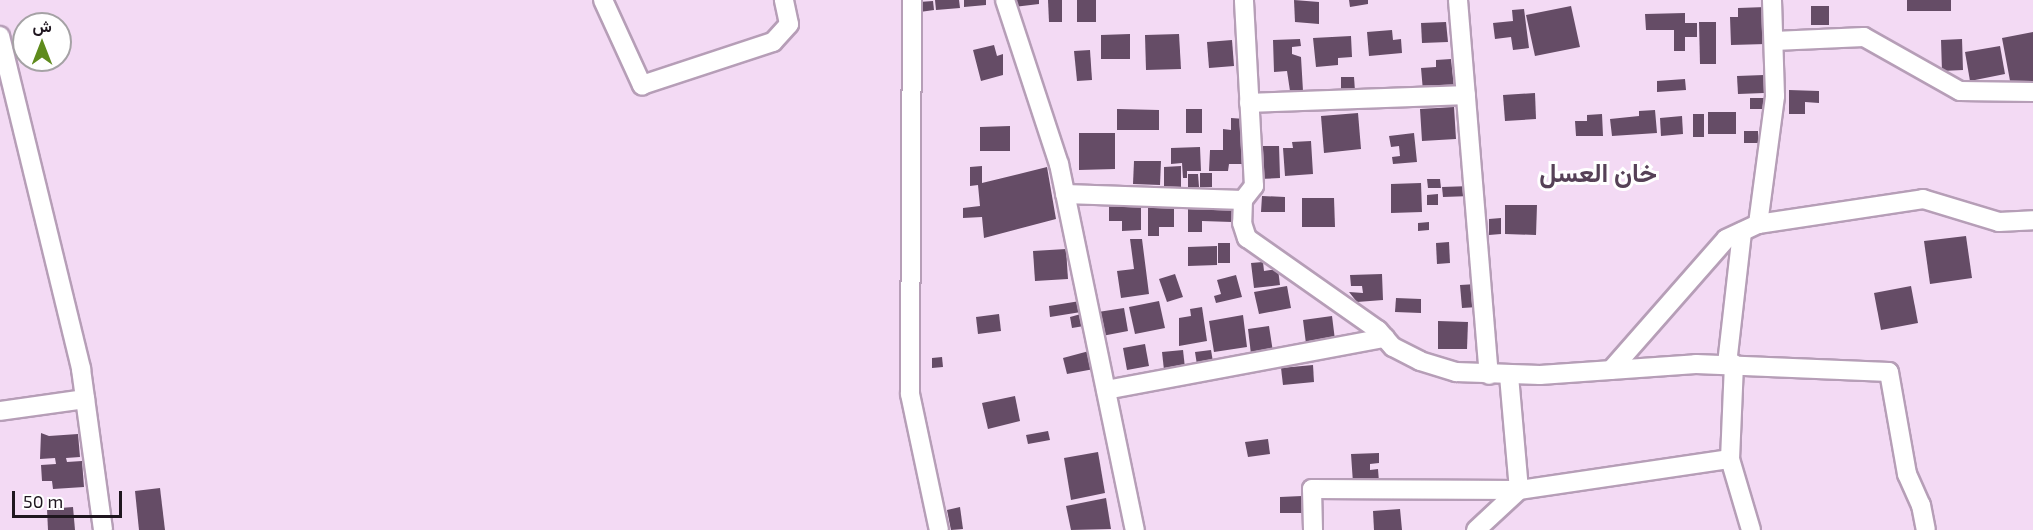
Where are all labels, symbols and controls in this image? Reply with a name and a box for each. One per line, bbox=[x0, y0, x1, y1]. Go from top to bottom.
north arrow bbox=[12, 12, 72, 72]
text: ش bbox=[32, 16, 52, 35]
district label: خان العسل bbox=[1539, 156, 1657, 188]
scale bar bbox=[15, 479, 124, 517]
text: 50 m bbox=[23, 490, 63, 512]

